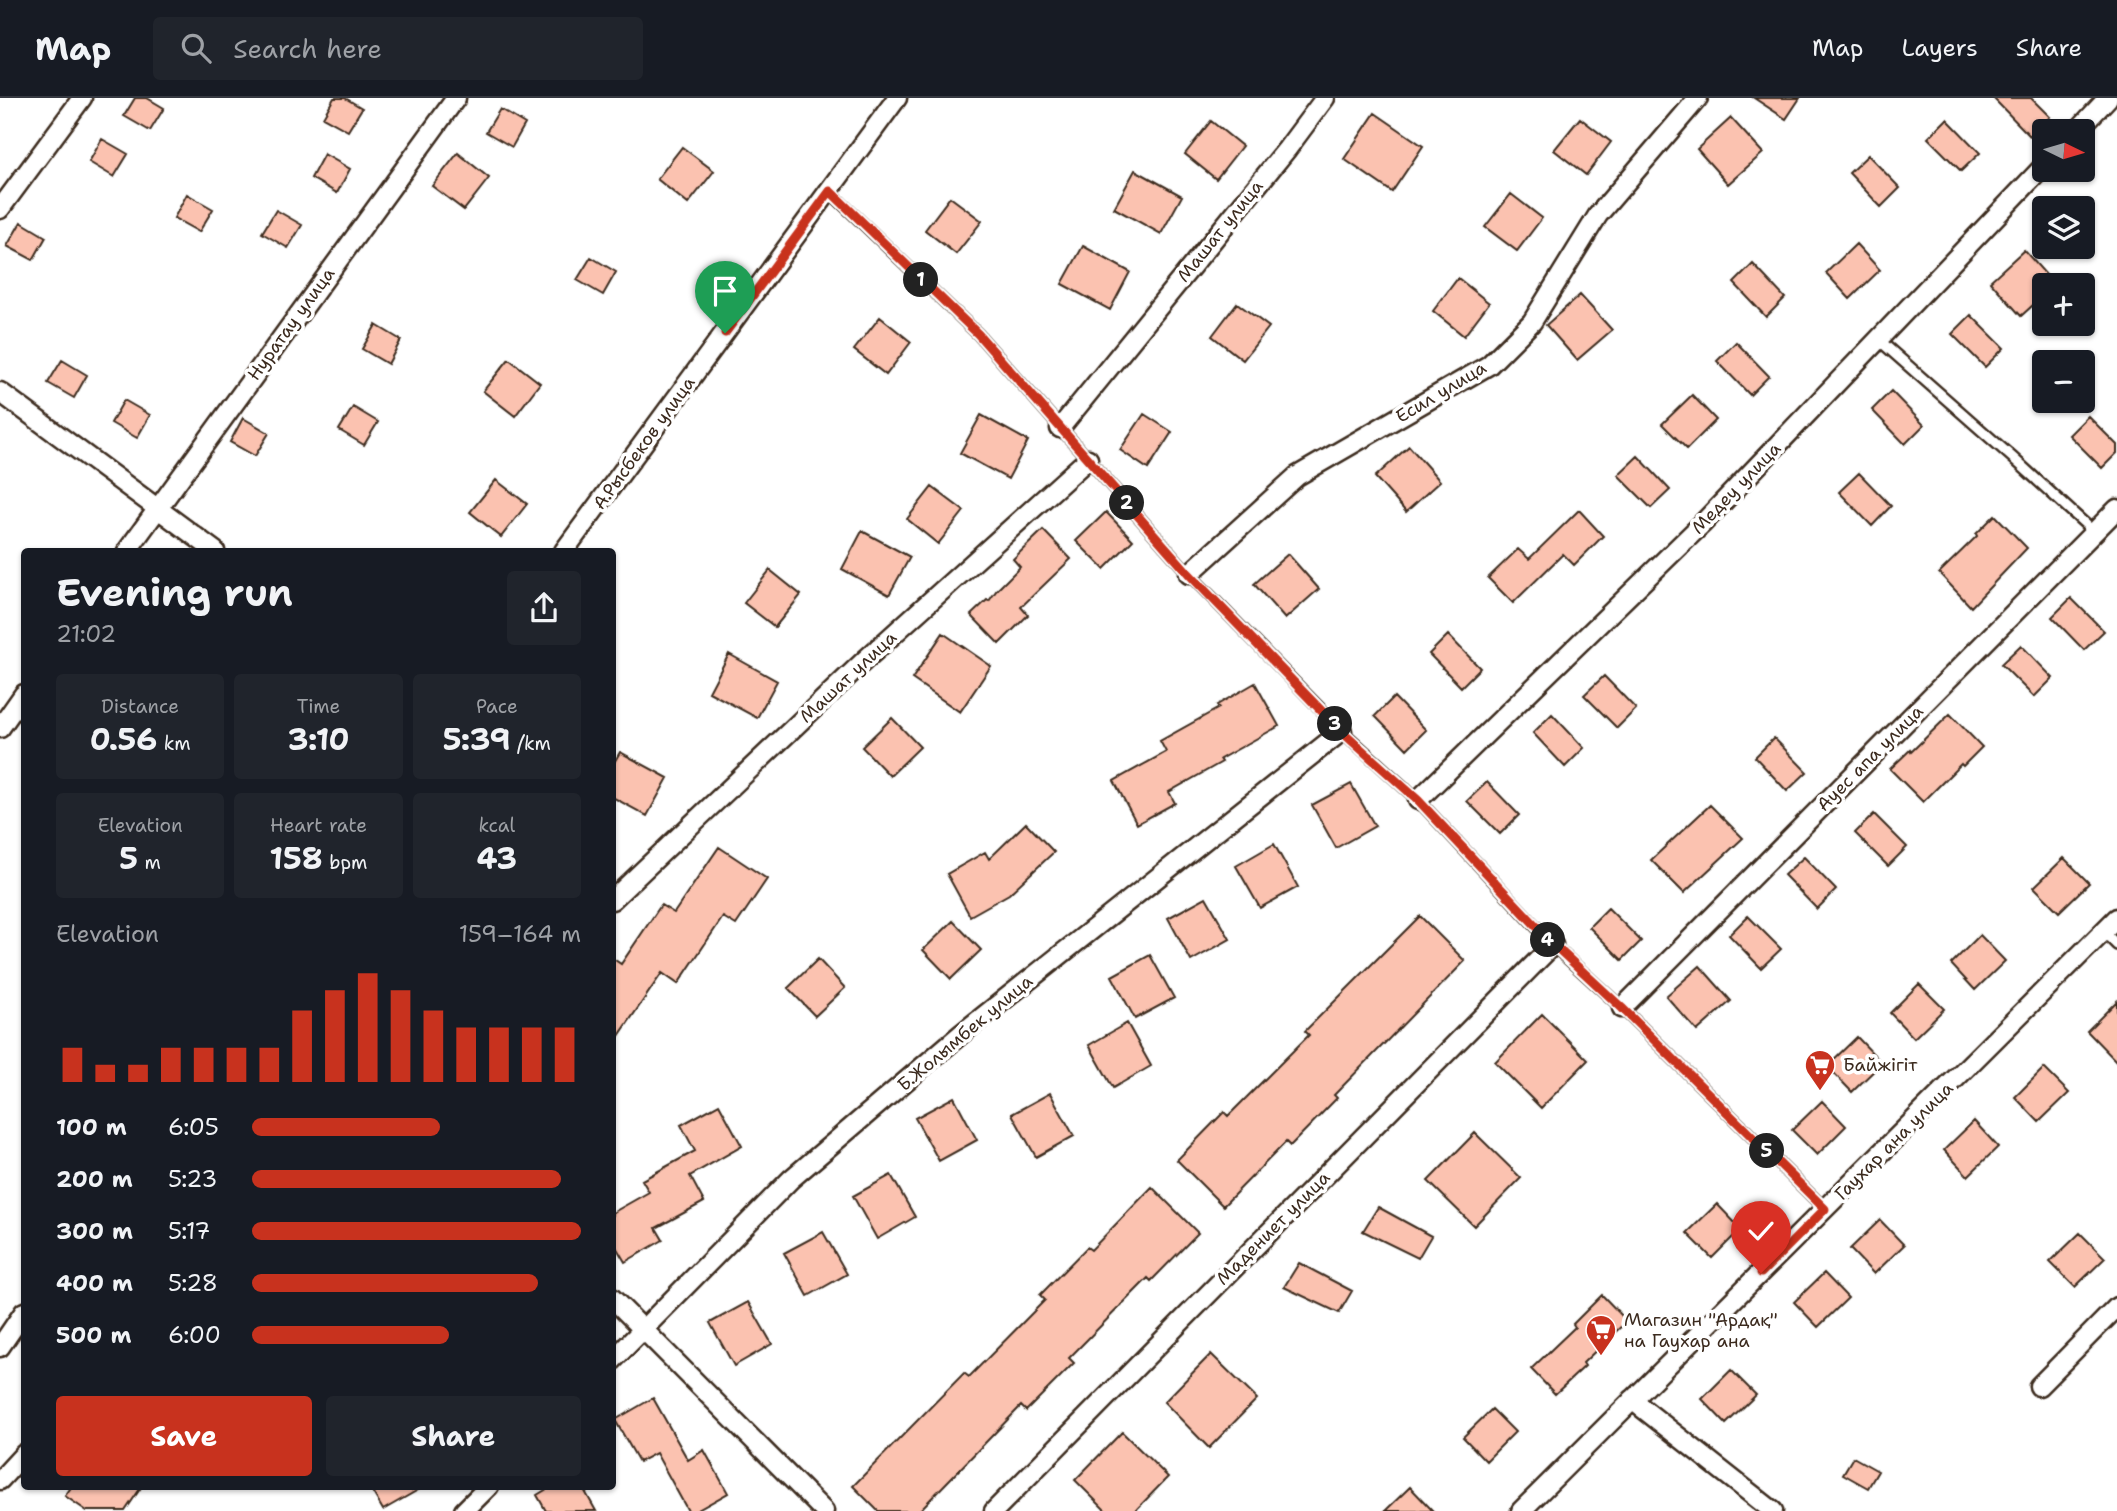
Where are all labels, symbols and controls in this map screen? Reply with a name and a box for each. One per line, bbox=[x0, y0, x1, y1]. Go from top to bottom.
search box bbox=[153, 17, 643, 80]
text: Map bbox=[35, 26, 111, 71]
icon: search bbox=[177, 29, 215, 67]
text: Search here bbox=[233, 31, 382, 66]
text: Map bbox=[1812, 32, 1863, 64]
text: Layers bbox=[1901, 32, 1978, 64]
text: Share bbox=[2016, 32, 2082, 64]
north arrow bbox=[2032, 119, 2095, 182]
map controls bbox=[2032, 119, 2095, 413]
street label: Машат улица bbox=[1171, 175, 1269, 287]
button: layers bbox=[2032, 196, 2095, 259]
pin bbox=[695, 261, 755, 333]
pin: 1 bbox=[904, 262, 939, 298]
street label: Нуратау улица bbox=[242, 263, 340, 385]
text: 1 bbox=[916, 267, 925, 292]
icon: arrive bbox=[706, 272, 744, 310]
button: + bbox=[2032, 273, 2095, 336]
button: − bbox=[2032, 350, 2095, 413]
street label: Есил улица bbox=[1391, 356, 1491, 428]
street label: А.Рысбеков улица bbox=[588, 372, 700, 514]
street label: Медеу улица bbox=[1686, 437, 1786, 539]
pin: 2 bbox=[1110, 486, 1144, 520]
text: 2 bbox=[1120, 490, 1133, 515]
text: Evening run bbox=[56, 567, 293, 618]
button: share bbox=[507, 571, 581, 645]
text: 21:02 bbox=[56, 619, 116, 649]
street label: Машат улица bbox=[794, 626, 902, 728]
text: Distance bbox=[101, 694, 179, 719]
text: Time bbox=[297, 694, 340, 719]
text: Pace bbox=[476, 694, 518, 719]
street label: Ауес апа улица bbox=[1811, 699, 1929, 817]
pin: 3 bbox=[1318, 706, 1352, 742]
text: 3 bbox=[1328, 711, 1341, 736]
text: 0.56 bbox=[90, 719, 157, 760]
text: 3:10 bbox=[288, 719, 349, 760]
text: 5:39 bbox=[443, 719, 511, 760]
text: km bbox=[157, 731, 191, 756]
text: /km bbox=[511, 731, 551, 756]
text: Elevation bbox=[98, 813, 183, 838]
text: Heart rate bbox=[270, 813, 367, 838]
text: kcal bbox=[478, 813, 515, 838]
text: 5 bbox=[119, 838, 138, 879]
text: 158 bbox=[270, 838, 323, 879]
text: 43 bbox=[477, 838, 517, 879]
text: m bbox=[138, 850, 161, 875]
text: bpm bbox=[323, 850, 367, 875]
text: Elevation bbox=[56, 919, 159, 949]
text: 159–164 m bbox=[459, 919, 581, 949]
pin: 4 bbox=[1530, 922, 1566, 958]
text: 4 bbox=[1541, 927, 1554, 952]
street label: Б.Жолымбек улица bbox=[892, 969, 1038, 1097]
supermarket icon: Байжігіт bbox=[1803, 1048, 1837, 1092]
place label: Байжігіт bbox=[1843, 1053, 1918, 1077]
street label: Гаухар ана улица bbox=[1830, 1077, 1958, 1205]
text: 100 m bbox=[56, 1112, 127, 1142]
text: 6:05 bbox=[168, 1112, 219, 1142]
pin: 5 bbox=[1750, 1134, 1784, 1168]
text: 5 bbox=[1761, 1138, 1772, 1163]
text: 200 m bbox=[56, 1164, 133, 1194]
text: 5:23 bbox=[168, 1164, 217, 1194]
street label: Мадениет улица bbox=[1211, 1166, 1335, 1290]
pin bbox=[1731, 1201, 1791, 1273]
icon: check bbox=[1742, 1212, 1780, 1250]
text: 300 m bbox=[56, 1216, 133, 1246]
text: 5:17 bbox=[168, 1216, 210, 1246]
text: 400 m bbox=[56, 1268, 133, 1298]
text: 5:28 bbox=[168, 1268, 218, 1298]
place label: Магазин "Ардақ" на Гаухар ана bbox=[1624, 1308, 1778, 1353]
supermarket icon: Магазин "Ардақ" на Гаухар ана bbox=[1584, 1313, 1618, 1357]
text: 500 m bbox=[56, 1320, 131, 1350]
text: 6:00 bbox=[168, 1320, 221, 1350]
button: Save bbox=[56, 1396, 312, 1476]
button: Share bbox=[326, 1396, 581, 1476]

